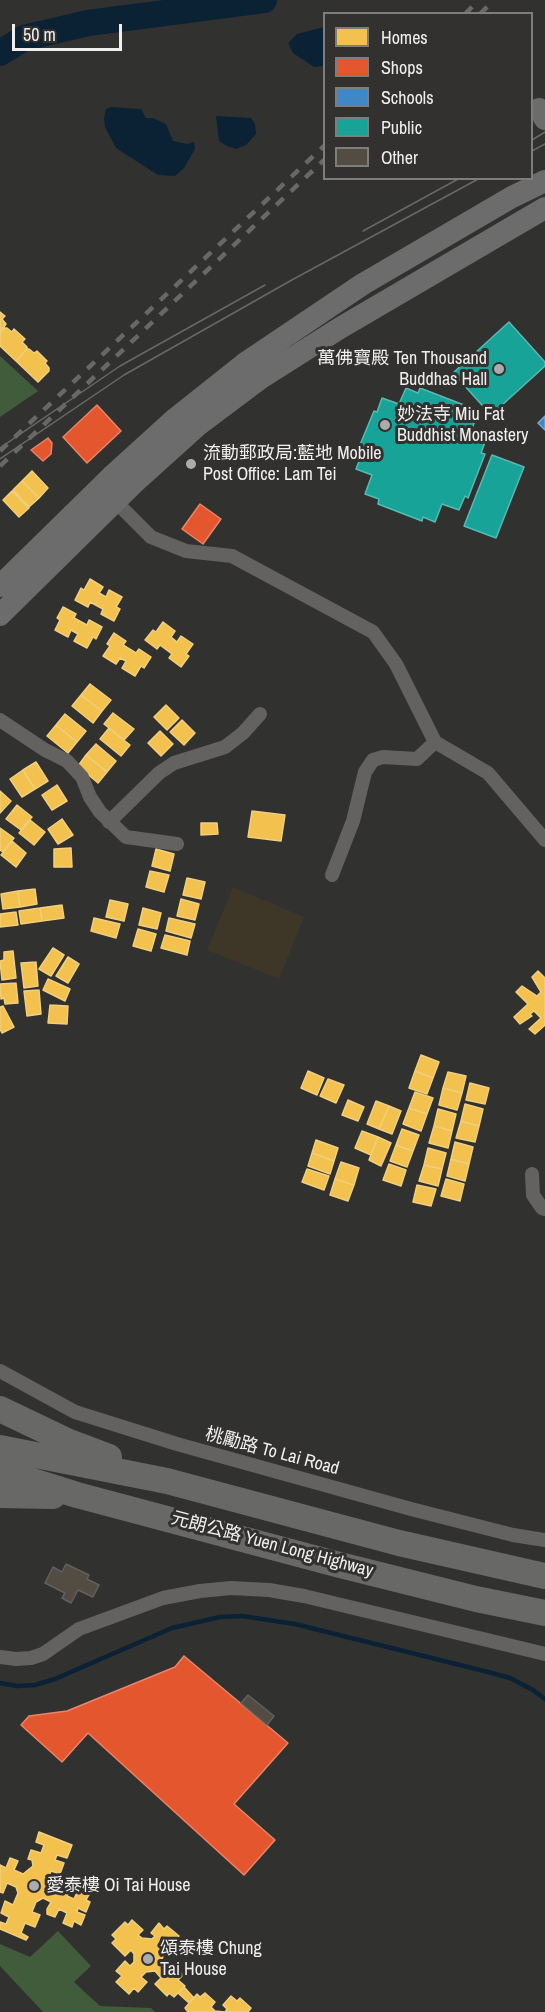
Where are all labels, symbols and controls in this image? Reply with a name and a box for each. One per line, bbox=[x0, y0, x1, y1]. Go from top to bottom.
scale bar bbox=[15, 12, 124, 50]
legend bbox=[323, 12, 533, 180]
text: 50 m bbox=[23, 22, 56, 47]
text: Homes bbox=[381, 25, 428, 50]
text: Shops bbox=[381, 55, 423, 80]
text: Schools bbox=[381, 85, 434, 110]
text: Public bbox=[381, 115, 422, 140]
text: Other bbox=[381, 145, 418, 170]
place label: 萬佛寶殿 Ten Thousand Buddhas Hall bbox=[317, 348, 487, 391]
marker: 萬佛寶殿 Ten Thousand Buddhas Hall bbox=[492, 362, 506, 376]
place label: 妙法寺 Miu Fat Buddhist Monastery bbox=[397, 404, 528, 446]
marker: 妙法寺 Miu Fat Buddhist Monastery bbox=[378, 418, 392, 432]
place label: 流動郵政局:藍地 Mobile Post Office: Lam Tei bbox=[203, 443, 382, 486]
marker: 流動郵政局:藍地 Mobile Post Office: Lam Tei bbox=[184, 457, 198, 471]
street label: 桃勵路 To Lai Road bbox=[203, 1424, 341, 1480]
street label: 元朗公路 Yuen Long Highway bbox=[169, 1508, 375, 1582]
place label: 愛泰樓 Oi Tai House bbox=[46, 1875, 191, 1897]
marker: 愛泰樓 Oi Tai House bbox=[27, 1879, 41, 1893]
place label: 頌泰樓 Chung Tai House bbox=[160, 1938, 262, 1980]
marker: 頌泰樓 Chung Tai House bbox=[141, 1952, 155, 1966]

